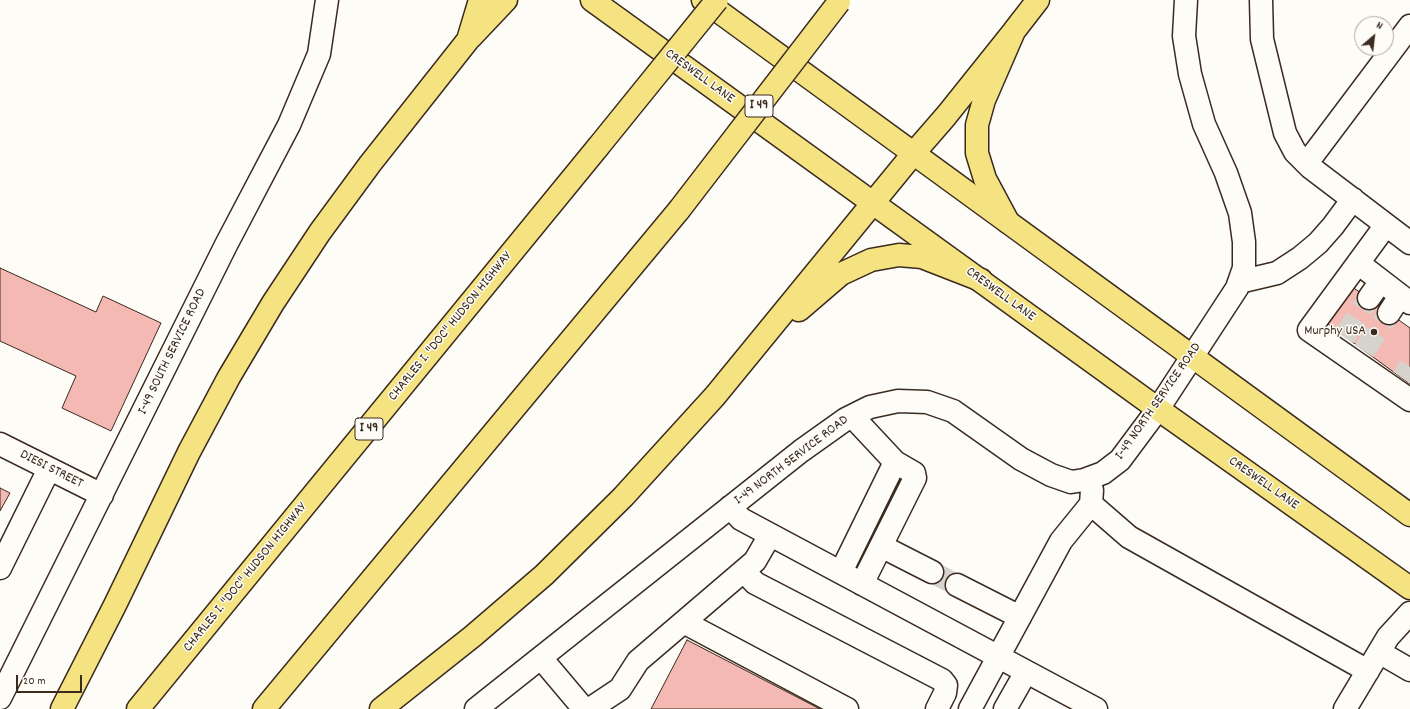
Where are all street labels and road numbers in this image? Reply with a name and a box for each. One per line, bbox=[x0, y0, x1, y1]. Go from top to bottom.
street label: CRESWELL LANE bbox=[661, 46, 737, 108]
road number: I 49 bbox=[745, 95, 773, 117]
street label: CHARLES I. "DOC" HUDSON HIGHWAY bbox=[386, 249, 516, 405]
street label: CRESWELL LANE bbox=[962, 264, 1038, 326]
street label: I-49 SOUTH SERVICE ROAD bbox=[135, 286, 211, 418]
street label: I-49 NORTH SERVICE ROAD bbox=[1112, 340, 1206, 464]
street label: I-49 NORTH SERVICE ROAD bbox=[731, 412, 853, 510]
road number: I 49 bbox=[355, 418, 383, 440]
street label: DIESI STREET bbox=[17, 447, 85, 493]
street label: CRESWELL LANE bbox=[1225, 454, 1301, 514]
street label: CHARLES I. "DOC" HUDSON HIGHWAY bbox=[181, 500, 311, 656]

